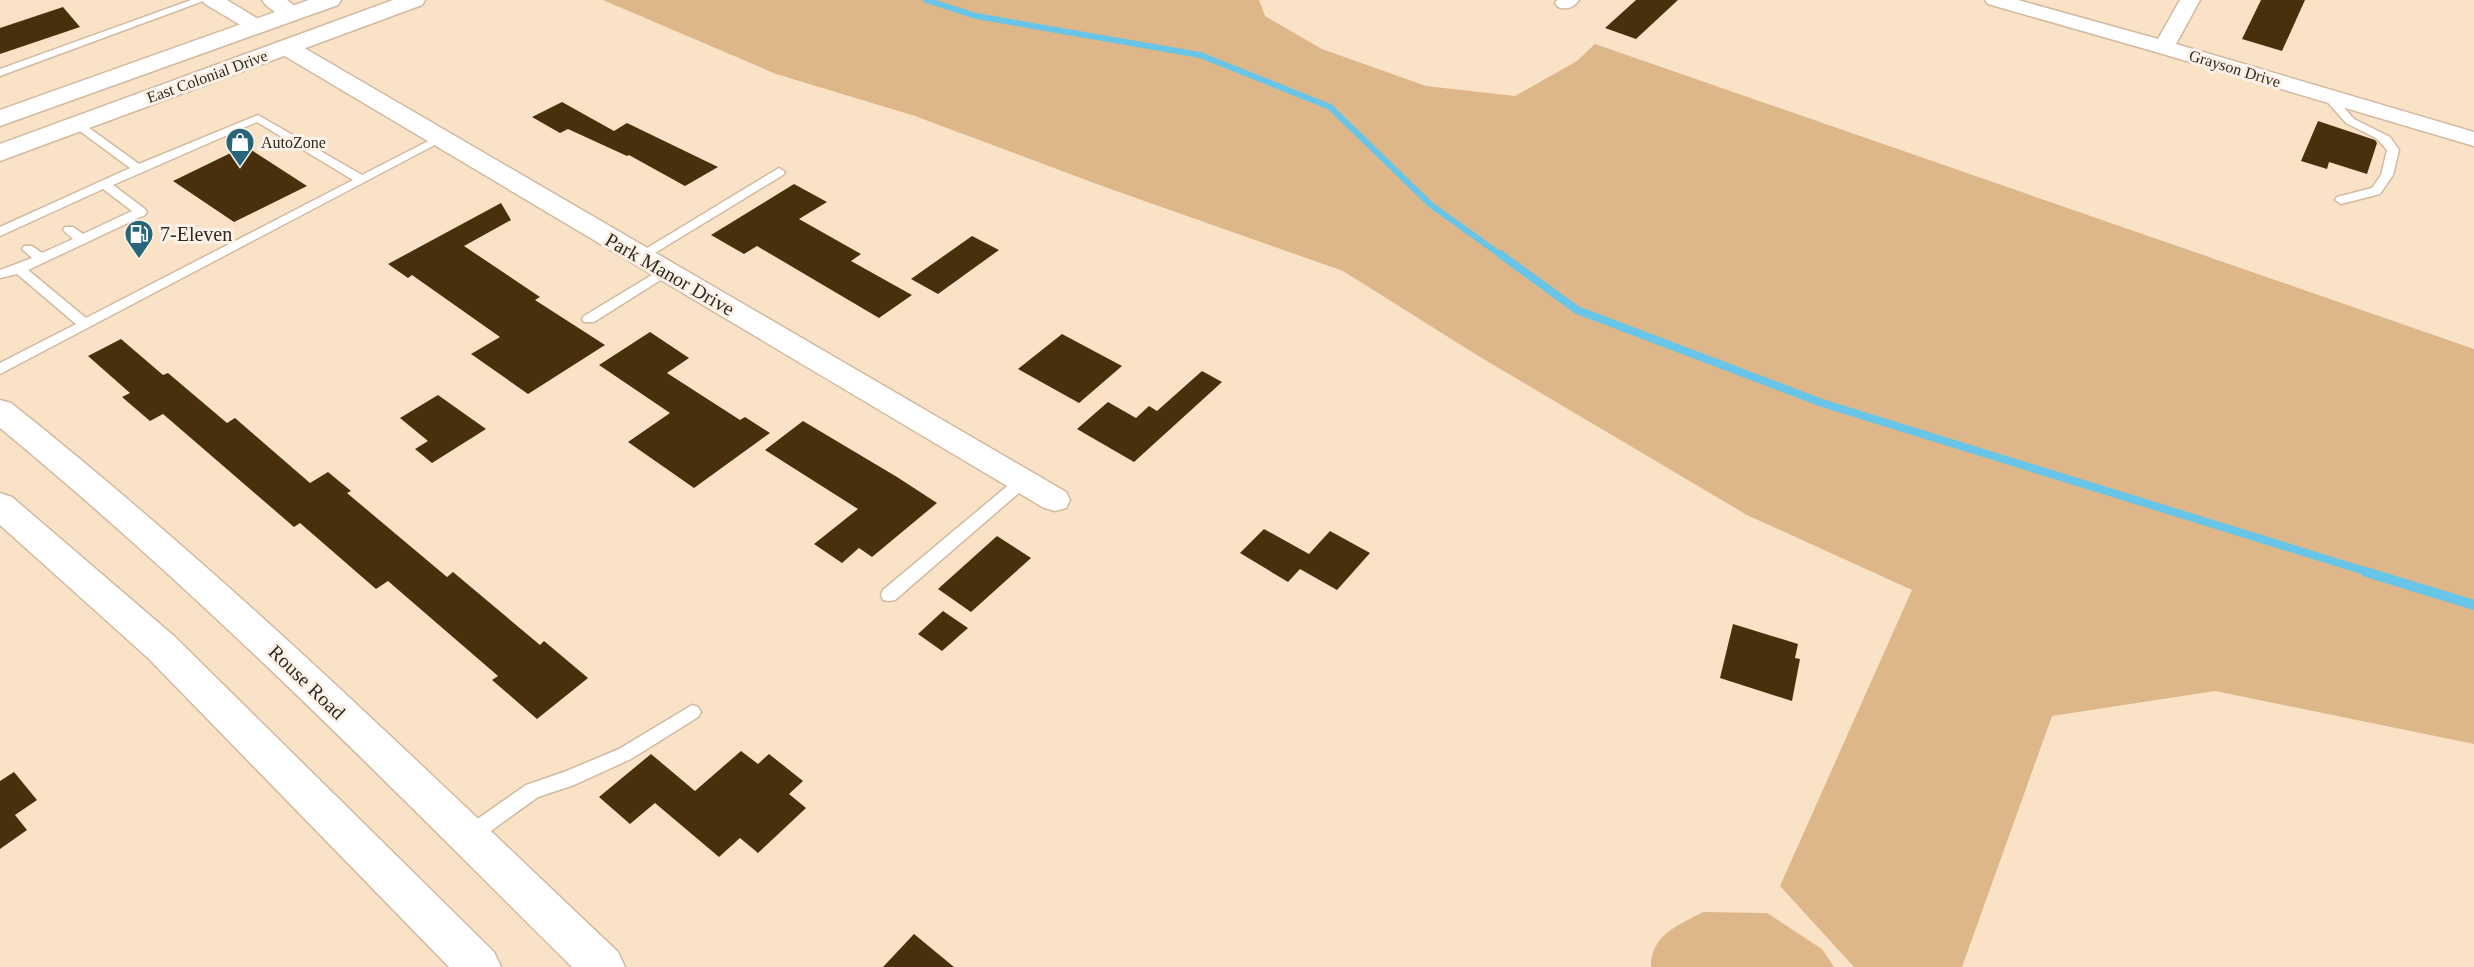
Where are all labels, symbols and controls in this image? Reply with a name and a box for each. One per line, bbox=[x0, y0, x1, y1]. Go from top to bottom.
street label: East Colonial Drive bbox=[145, 47, 270, 106]
street label: Grayson Drive bbox=[2187, 47, 2283, 91]
shop icon: AutoZone bbox=[224, 126, 256, 168]
place label: AutoZone bbox=[261, 134, 326, 151]
fuel station icon: 7-Eleven bbox=[123, 218, 155, 260]
place label: 7-Eleven bbox=[160, 223, 232, 245]
street label: Park Manor Drive bbox=[601, 228, 739, 320]
street label: Rouse Road bbox=[264, 640, 350, 724]

